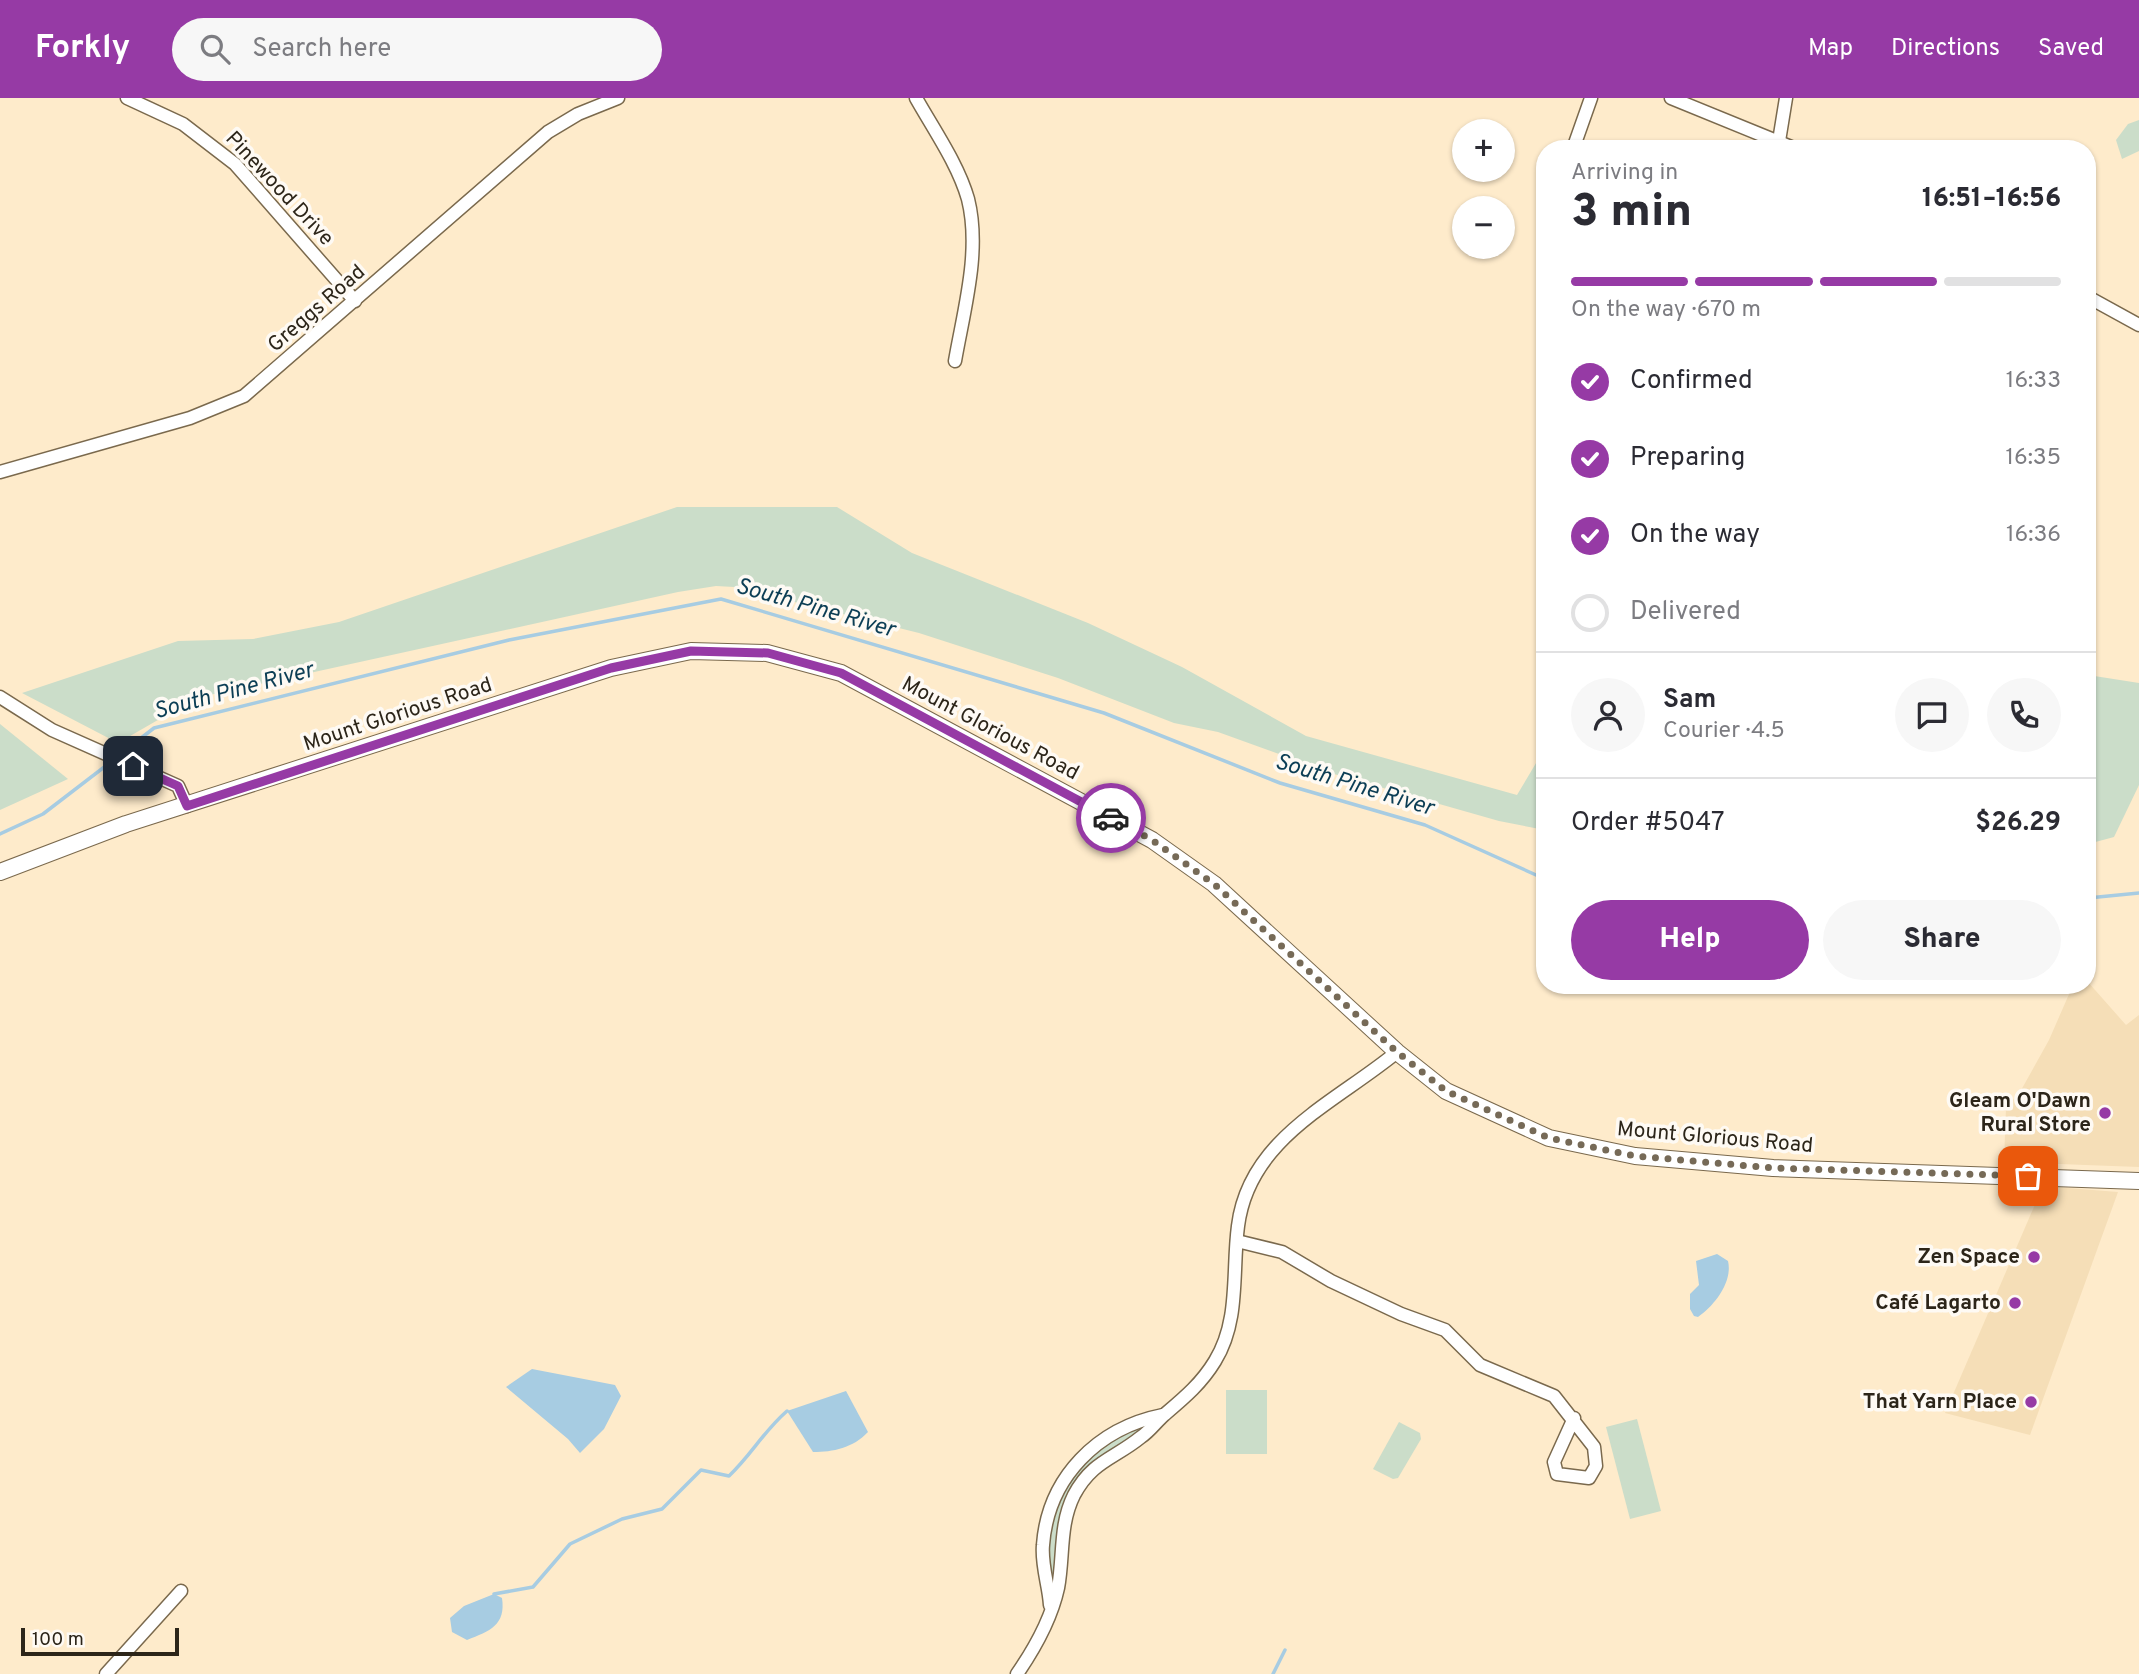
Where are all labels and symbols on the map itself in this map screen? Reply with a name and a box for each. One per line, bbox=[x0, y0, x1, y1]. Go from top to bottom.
street label: Pinewood Drive bbox=[219, 126, 339, 252]
street label: Greggs Road bbox=[263, 259, 371, 359]
water label: South Pine River bbox=[732, 572, 900, 646]
water label: South Pine River bbox=[151, 656, 319, 727]
street label: Mount Glorious Road bbox=[897, 671, 1083, 787]
street label: Mount Glorious Road bbox=[300, 672, 496, 758]
pin bbox=[103, 736, 163, 796]
water label: South Pine River bbox=[1271, 748, 1439, 825]
courier bbox=[1076, 783, 1146, 853]
place label: Gleam O'Dawn Rural Store bbox=[1949, 1088, 2091, 1139]
marker: Gleam O'Dawn Rural Store bbox=[2097, 1105, 2113, 1121]
street label: Mount Glorious Road bbox=[1616, 1116, 1814, 1160]
pin bbox=[1998, 1146, 2058, 1206]
place label: Zen Space bbox=[1918, 1244, 2020, 1271]
marker: Zen Space bbox=[2026, 1249, 2042, 1265]
place label: Café Lagarto bbox=[1875, 1290, 2001, 1317]
marker: Café Lagarto bbox=[2007, 1295, 2023, 1311]
place label: That Yarn Place bbox=[1863, 1389, 2017, 1416]
marker: That Yarn Place bbox=[2023, 1394, 2039, 1410]
scale bar bbox=[21, 1625, 178, 1657]

